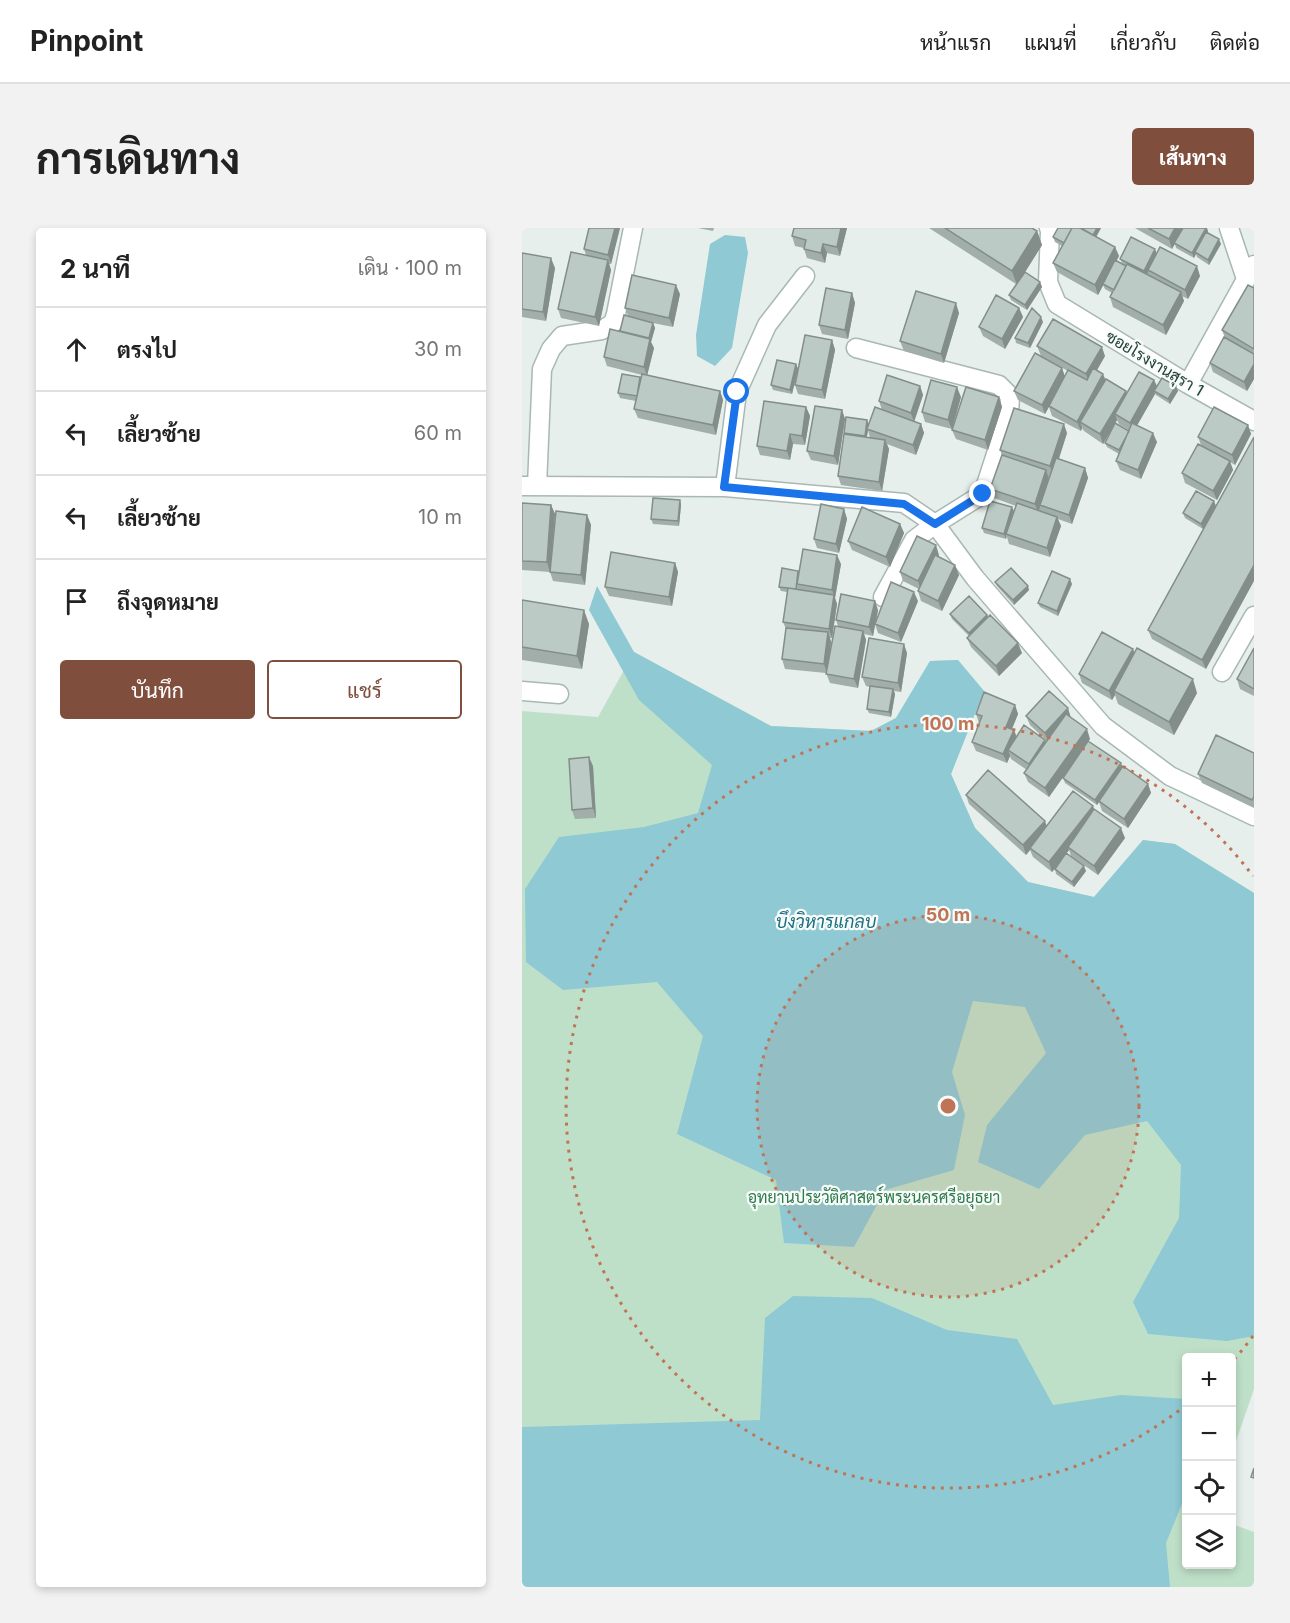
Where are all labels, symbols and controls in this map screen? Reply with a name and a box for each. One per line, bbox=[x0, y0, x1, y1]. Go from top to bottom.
text: Pinpoint bbox=[30, 24, 143, 58]
text: หน้าแรก bbox=[920, 30, 991, 55]
text: แผนที่ bbox=[1024, 30, 1077, 55]
text: เกี่ยวกับ bbox=[1110, 30, 1177, 55]
text: ติดต่อ bbox=[1210, 30, 1260, 55]
button: เส้นทาง bbox=[1132, 128, 1254, 185]
text: การเดินทาง bbox=[36, 133, 240, 184]
text: 2 นาที bbox=[60, 253, 130, 284]
text: เดิน · 100 m bbox=[358, 256, 462, 280]
street label: ซอยโรงงานสุรา 1 bbox=[1101, 325, 1208, 402]
icon: ahead bbox=[60, 333, 93, 366]
text: ตรงไป bbox=[117, 337, 177, 363]
text: 30 m bbox=[414, 337, 462, 361]
route start bbox=[723, 378, 749, 404]
icon: left bbox=[60, 417, 93, 450]
text: เลี้ยวซ้าย bbox=[117, 421, 201, 447]
text: 60 m bbox=[414, 421, 462, 445]
route end bbox=[969, 480, 995, 506]
icon: left bbox=[60, 501, 93, 534]
text: เลี้ยวซ้าย bbox=[117, 505, 201, 531]
text: 10 m bbox=[418, 505, 462, 529]
icon: arrive bbox=[60, 585, 93, 618]
text: ถึงจุดหมาย bbox=[117, 589, 219, 615]
button: บันทึก bbox=[60, 660, 255, 719]
button: แชร์ bbox=[267, 660, 462, 719]
text: 100 m bbox=[922, 713, 974, 734]
text: 50 m bbox=[926, 904, 970, 925]
water label: บึงวิหารแกลบ bbox=[776, 910, 877, 932]
centre of rings bbox=[938, 1096, 958, 1116]
park label: อุทยานประวัติศาสตร์พระนครศรีอยุธยา bbox=[748, 1185, 1000, 1209]
map controls bbox=[1182, 1353, 1236, 1569]
button: + bbox=[1182, 1353, 1236, 1407]
button: − bbox=[1182, 1407, 1236, 1461]
button: locate bbox=[1182, 1461, 1236, 1515]
button: layers bbox=[1182, 1515, 1236, 1569]

